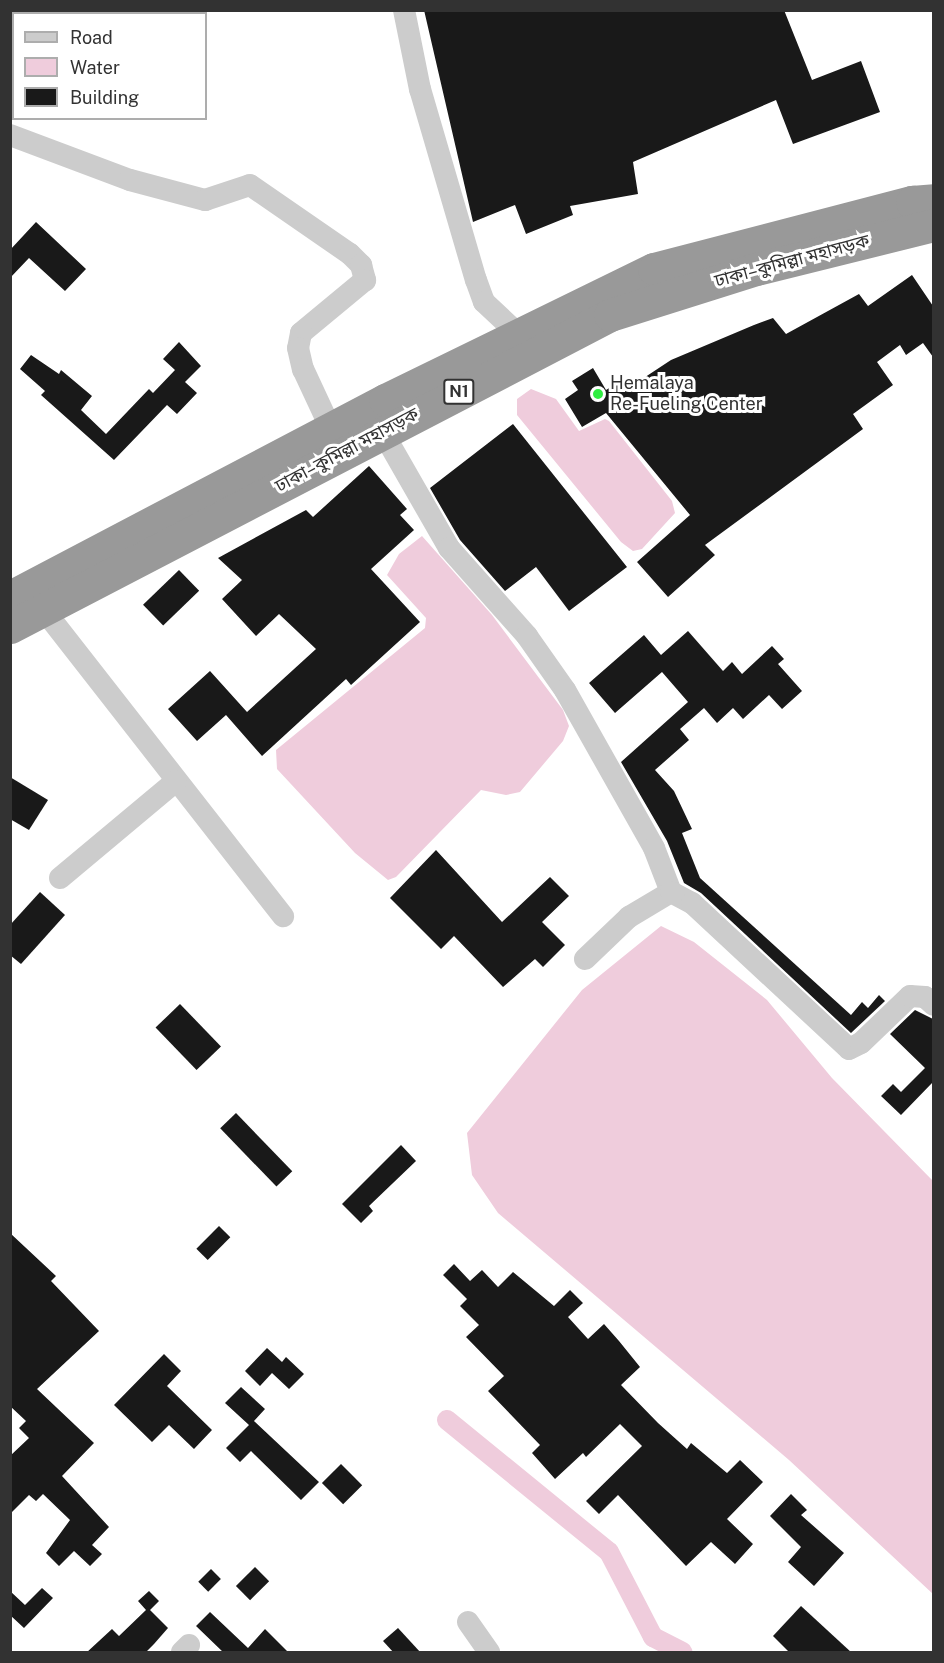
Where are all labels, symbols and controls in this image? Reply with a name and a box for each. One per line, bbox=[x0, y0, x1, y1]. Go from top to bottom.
legend bbox=[12, 12, 207, 120]
text: Road bbox=[70, 27, 113, 48]
text: Water bbox=[70, 57, 120, 78]
text: Building bbox=[70, 87, 139, 108]
street label: ঢাকা–কুমিল্লা মহাসড়ক bbox=[712, 230, 872, 292]
place label: Hemalaya Re-Fueling Center bbox=[610, 373, 763, 416]
road number: N1 bbox=[442, 379, 476, 405]
marker: Hemalaya Re-Fueling Center bbox=[591, 387, 605, 401]
street label: ঢাকা–কুমিল্লা মহাসড়ক bbox=[272, 403, 422, 497]

